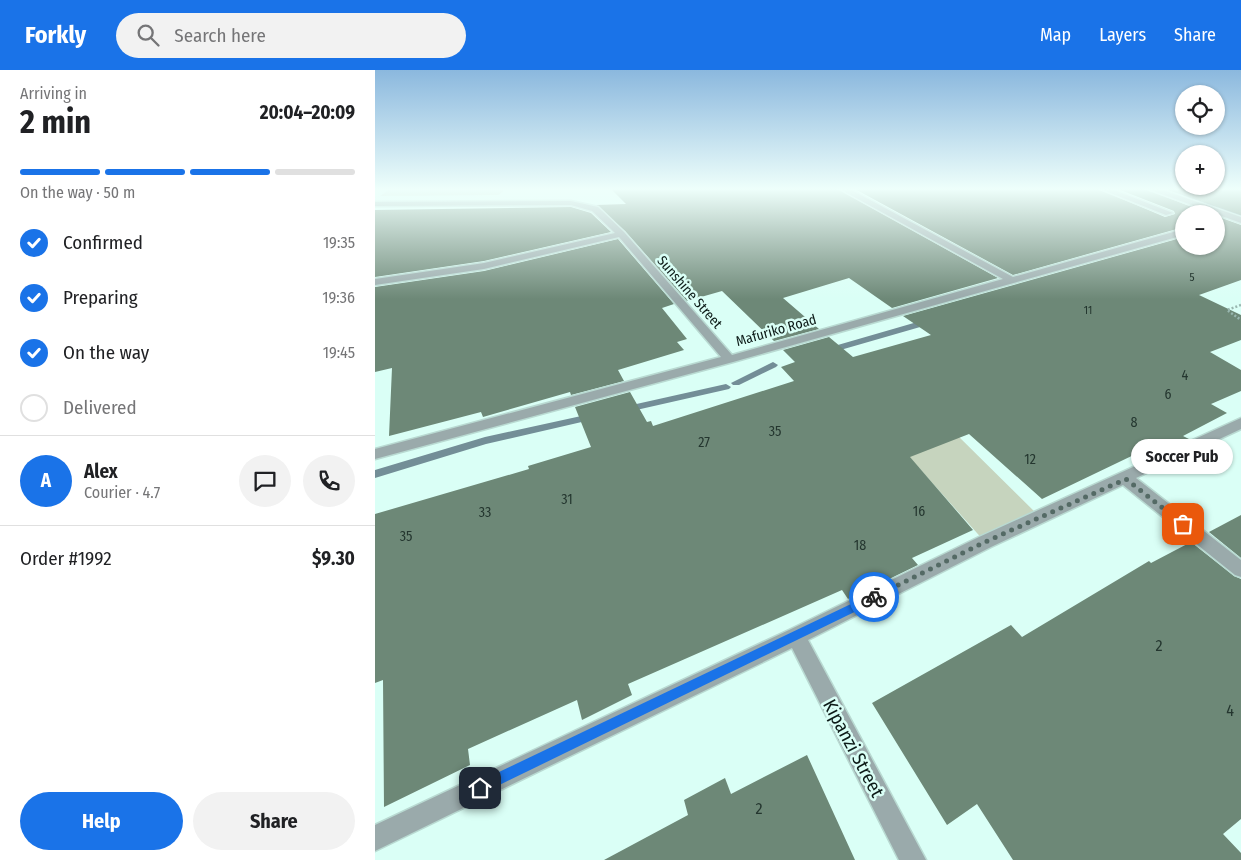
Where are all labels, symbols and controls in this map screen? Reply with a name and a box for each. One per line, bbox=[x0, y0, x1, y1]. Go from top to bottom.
search box bbox=[116, 13, 466, 58]
text: Forkly bbox=[25, 21, 86, 49]
icon: search bbox=[134, 21, 162, 49]
text: Search here bbox=[174, 24, 266, 47]
text: Map bbox=[1040, 24, 1071, 46]
text: Layers bbox=[1099, 24, 1146, 46]
text: Share bbox=[1174, 24, 1216, 46]
text: Arriving in bbox=[20, 84, 87, 103]
map controls bbox=[1175, 85, 1225, 255]
button: locate bbox=[1175, 85, 1225, 135]
text: 20:04–20:09 bbox=[260, 101, 355, 124]
text: 2 min bbox=[20, 103, 91, 141]
button: + bbox=[1175, 145, 1225, 195]
text: On the way · 50 m bbox=[20, 183, 135, 202]
button: − bbox=[1175, 205, 1225, 255]
icon: check bbox=[20, 229, 48, 257]
text: Confirmed bbox=[63, 231, 143, 254]
text: 19:35 bbox=[323, 233, 355, 252]
street label: Sunshine Street bbox=[654, 253, 726, 332]
house number: 5 bbox=[1189, 271, 1195, 284]
icon: check bbox=[20, 284, 48, 312]
text: Preparing bbox=[63, 286, 138, 309]
text: 19:36 bbox=[322, 288, 355, 307]
house number: 11 bbox=[1084, 304, 1092, 317]
street label: Mafuriko Road bbox=[734, 311, 818, 350]
icon: check bbox=[20, 339, 48, 367]
text: On the way bbox=[63, 341, 149, 364]
text: 19:45 bbox=[323, 343, 355, 362]
house number: 4 bbox=[1182, 367, 1189, 384]
house number: 6 bbox=[1165, 386, 1172, 403]
text: Delivered bbox=[63, 396, 137, 419]
house number: 8 bbox=[1131, 414, 1138, 431]
house number: 35 bbox=[769, 423, 781, 440]
house number: 27 bbox=[698, 434, 710, 451]
callout: Soccer Pub bbox=[1132, 439, 1234, 474]
text: Soccer Pub bbox=[1146, 447, 1218, 466]
house number: 12 bbox=[1024, 451, 1036, 468]
button: chat bbox=[239, 455, 291, 507]
button: phone bbox=[303, 455, 355, 507]
text: Alex bbox=[84, 460, 118, 483]
text: A bbox=[41, 469, 51, 492]
text: Courier · 4.7 bbox=[84, 483, 160, 502]
house number: 31 bbox=[561, 491, 573, 508]
house number: 16 bbox=[913, 503, 925, 520]
pin bbox=[1162, 503, 1204, 545]
house number: 33 bbox=[479, 504, 491, 521]
icon: bag bbox=[1169, 510, 1197, 538]
house number: 35 bbox=[400, 528, 412, 545]
house number: 18 bbox=[854, 537, 866, 554]
text: Order #1992 bbox=[20, 547, 112, 570]
text: $9.30 bbox=[312, 547, 355, 570]
courier bbox=[849, 572, 899, 622]
icon: bike bbox=[860, 583, 888, 611]
house number: 2 bbox=[1155, 636, 1163, 655]
street label: Kipanzi Street bbox=[818, 695, 889, 802]
house number: 4 bbox=[1226, 701, 1234, 720]
pin bbox=[459, 767, 501, 809]
icon: home bbox=[466, 774, 494, 802]
button: Help bbox=[20, 792, 183, 850]
button: Share bbox=[193, 792, 355, 850]
house number: 2 bbox=[755, 799, 763, 818]

